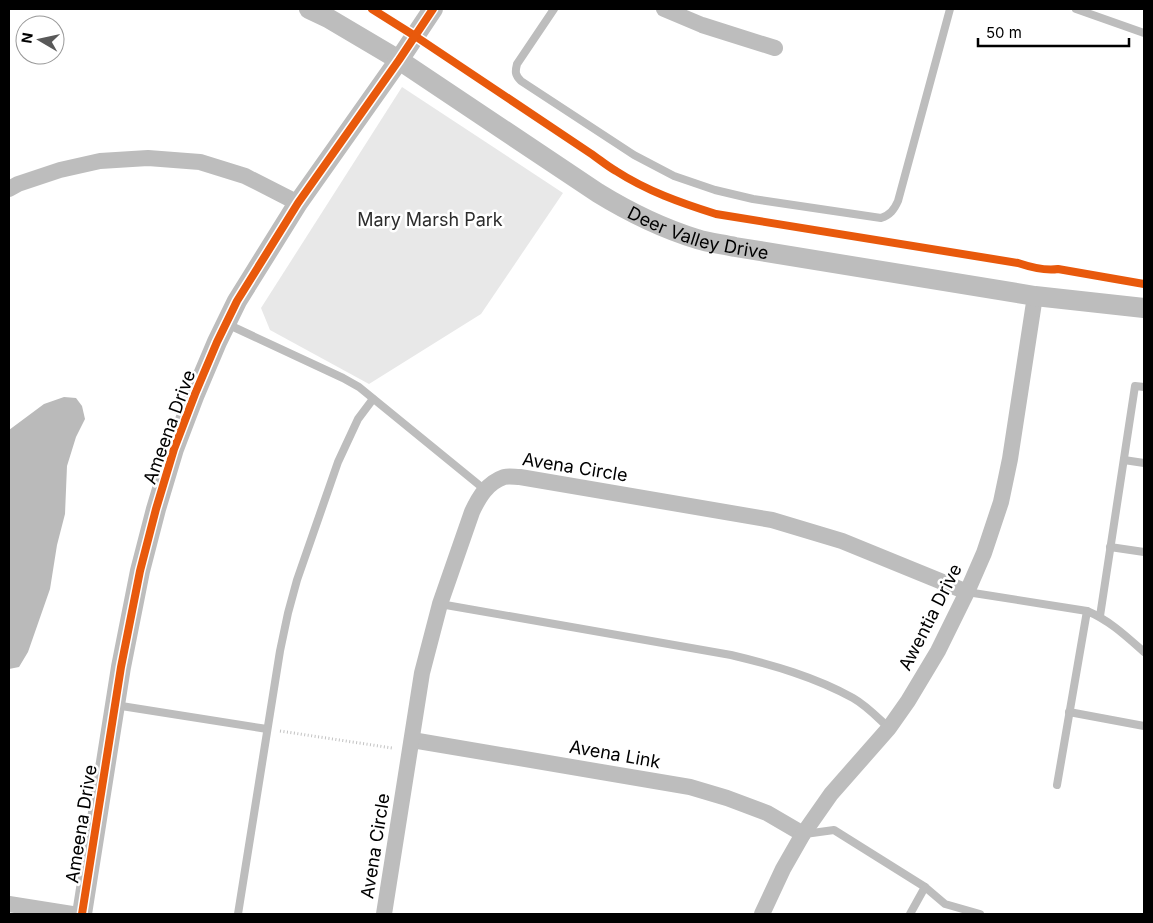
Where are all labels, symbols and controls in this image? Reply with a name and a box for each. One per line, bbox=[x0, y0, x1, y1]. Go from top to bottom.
north arrow bbox=[15, 15, 65, 65]
scale bar bbox=[978, 15, 1129, 47]
text: 50 m bbox=[986, 23, 1022, 42]
text: N bbox=[17, 31, 36, 44]
street label: Deer Valley Drive bbox=[625, 202, 770, 263]
park label: Mary Marsh Park bbox=[357, 209, 503, 230]
street label: Ameena Drive bbox=[139, 367, 199, 487]
street label: Avena Circle bbox=[521, 448, 629, 486]
street label: Awentia Drive bbox=[894, 560, 966, 674]
street label: Avena Link bbox=[568, 736, 662, 772]
street label: Ameena Drive bbox=[61, 763, 101, 885]
street label: Avena Circle bbox=[356, 792, 394, 900]

